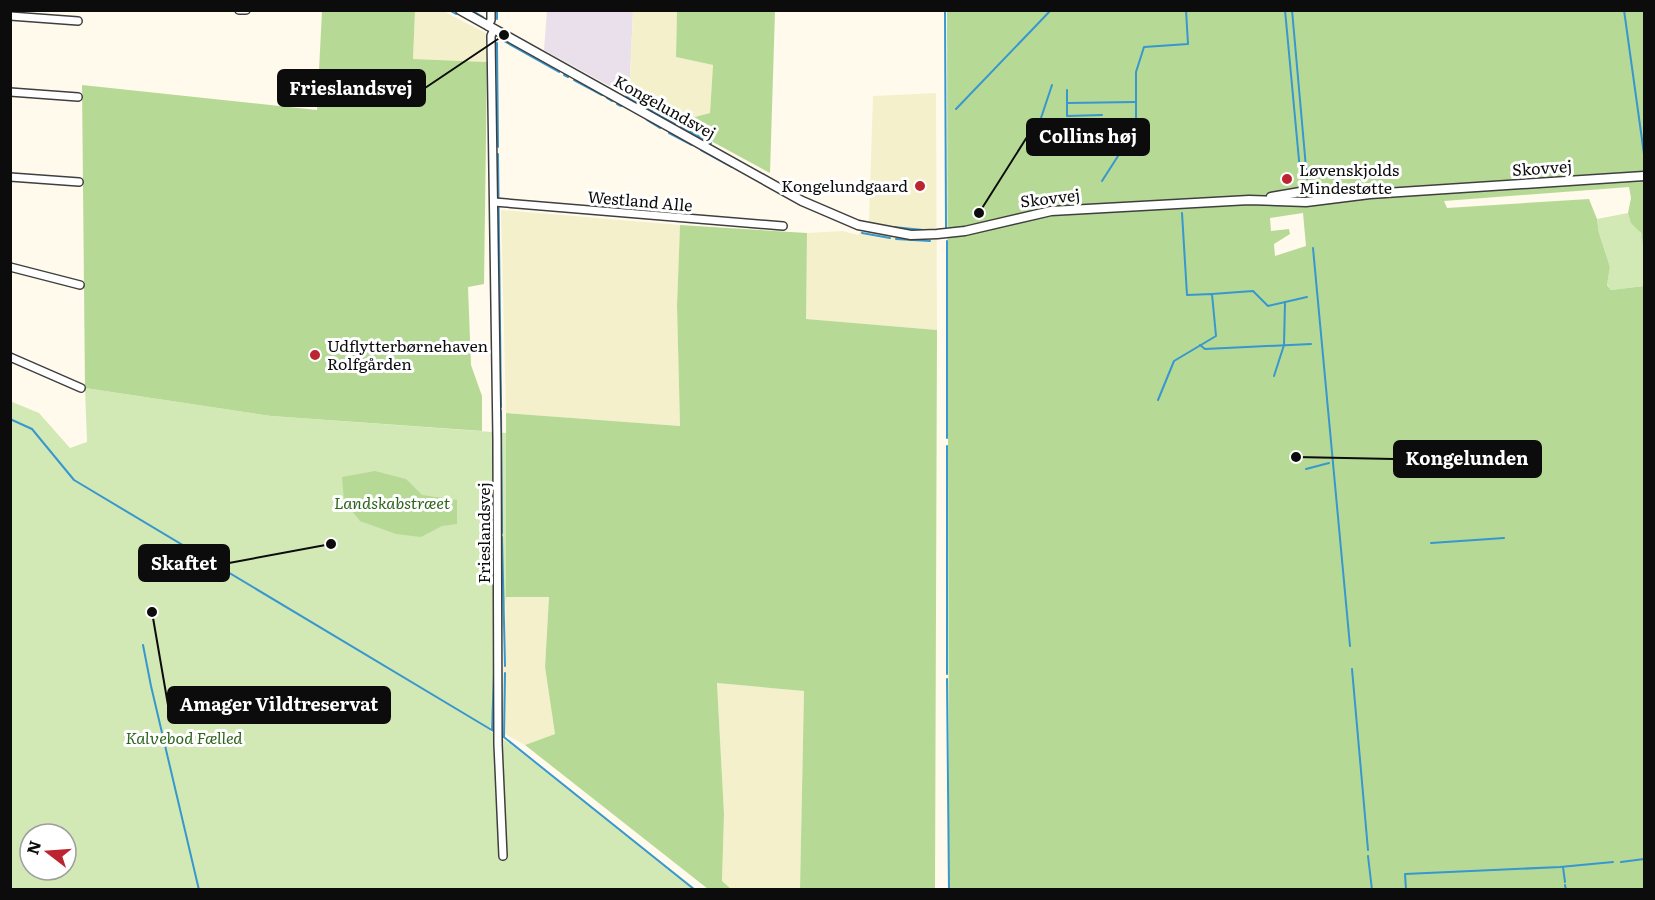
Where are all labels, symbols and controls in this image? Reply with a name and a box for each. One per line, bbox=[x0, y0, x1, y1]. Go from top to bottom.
street label: Kongelundsvej bbox=[610, 68, 721, 144]
callout: Frieslandsvej bbox=[278, 70, 425, 106]
text: Frieslandsvej bbox=[289, 74, 413, 101]
callout: Collins høj bbox=[1027, 119, 1149, 155]
text: Collins høj bbox=[1039, 122, 1137, 149]
street label: Skovvej bbox=[1511, 153, 1573, 181]
place label: Løvenskjolds Mindestøtte bbox=[1299, 157, 1399, 199]
marker: Løvenskjolds Mindestøtte bbox=[1280, 172, 1294, 186]
place label: Kongelundgaard bbox=[781, 173, 908, 197]
marker: Kongelundgaard bbox=[913, 179, 927, 193]
street label: Skovvej bbox=[1019, 181, 1081, 213]
street label: Westland Alle bbox=[586, 183, 694, 217]
place label: Udflytterbørnehaven Rolfgården bbox=[327, 333, 489, 375]
marker: Udflytterbørnehaven Rolfgården bbox=[308, 348, 322, 362]
callout: Kongelunden bbox=[1394, 441, 1541, 477]
text: Kongelunden bbox=[1405, 444, 1529, 471]
street label: Frieslandsvej bbox=[471, 482, 495, 584]
park label: Landskabstræet bbox=[334, 490, 451, 514]
callout: Skaftet bbox=[139, 545, 229, 581]
text: Skaftet bbox=[151, 549, 217, 576]
callout: Amager Vildtreservat bbox=[168, 687, 390, 723]
text: Amager Vildtreservat bbox=[180, 690, 378, 717]
park label: Kalvebod Fælled bbox=[125, 725, 243, 749]
north arrow bbox=[18, 822, 78, 882]
text: N bbox=[19, 837, 46, 857]

